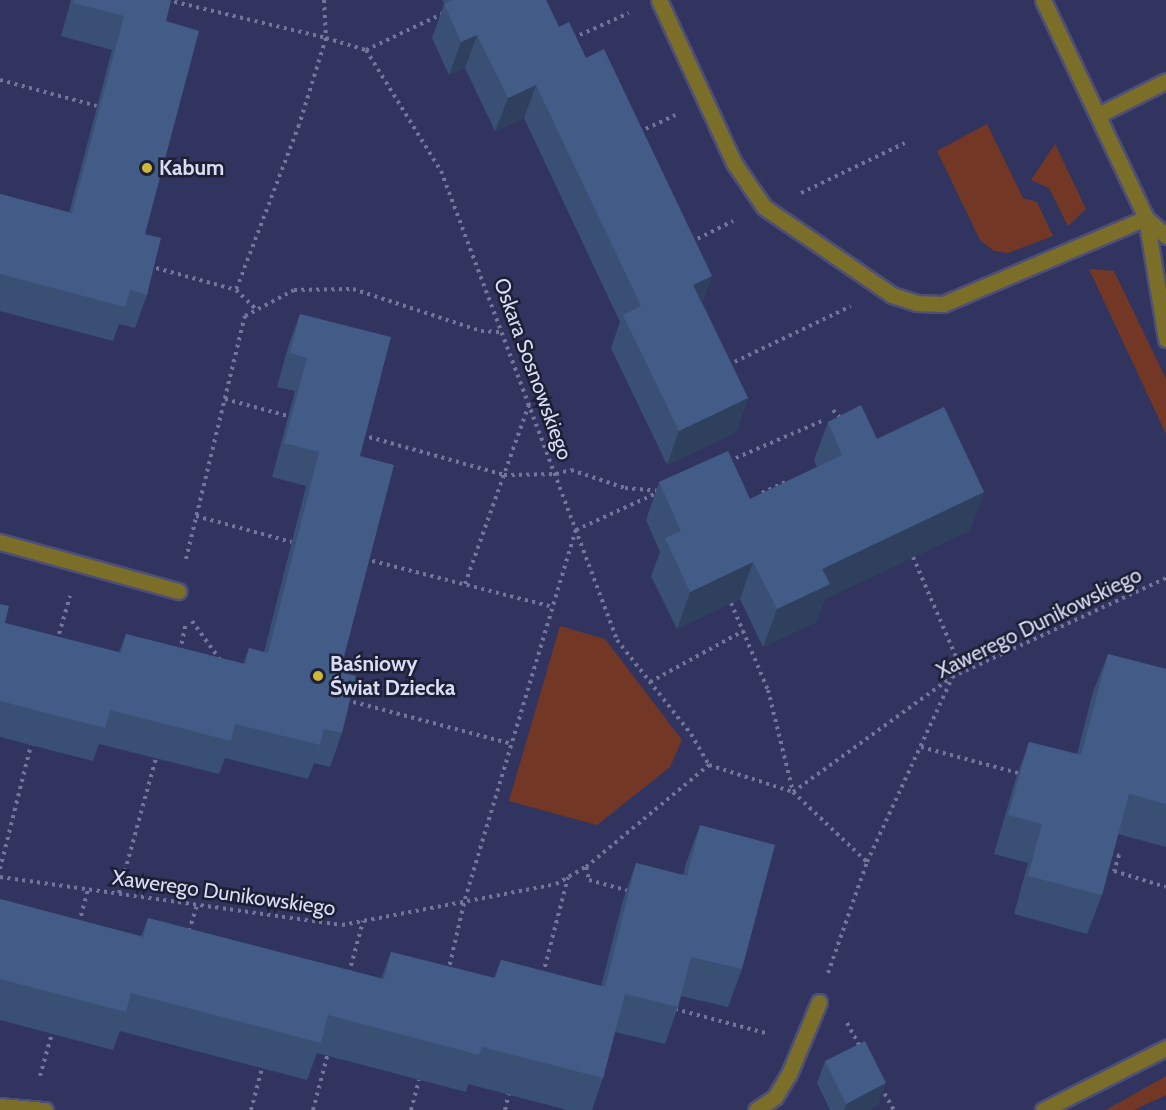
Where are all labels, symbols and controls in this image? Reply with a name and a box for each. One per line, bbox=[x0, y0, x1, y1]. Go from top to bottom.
place label: Kabum bbox=[159, 155, 224, 181]
marker: Kabum bbox=[140, 161, 154, 175]
street label: Oskara Sosnowskiego bbox=[488, 275, 578, 463]
street label: Xawerego Dunikowskiego bbox=[932, 562, 1146, 684]
place label: Baśniowy Świat Dziecka bbox=[330, 651, 456, 701]
marker: Baśniowy Świat Dziecka bbox=[311, 669, 325, 683]
street label: Xawerego Dunikowskiego bbox=[111, 865, 337, 921]

